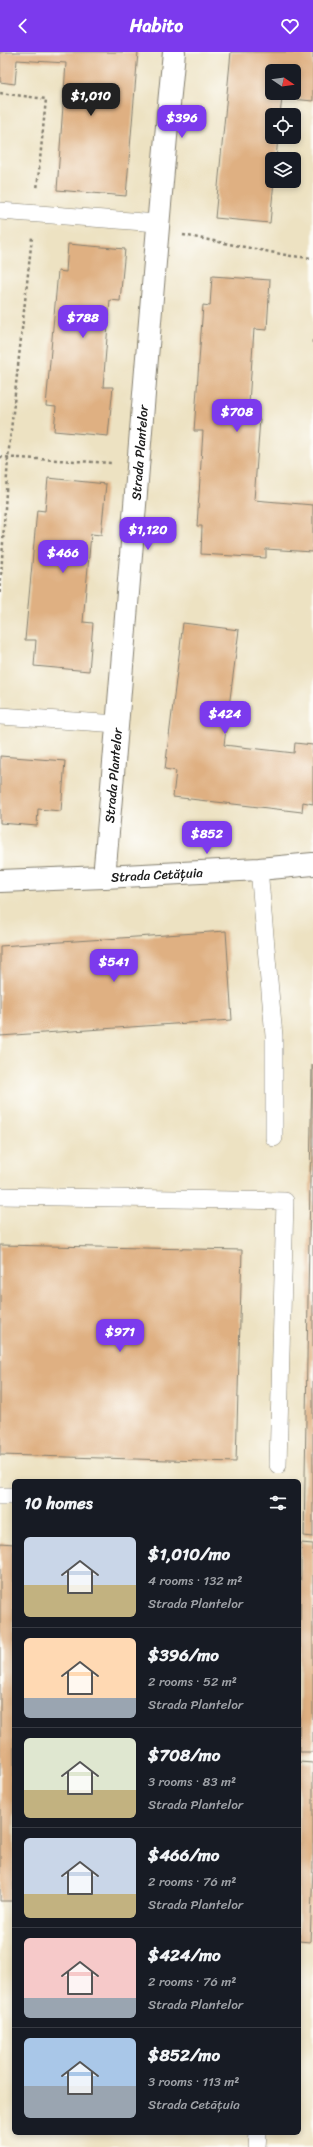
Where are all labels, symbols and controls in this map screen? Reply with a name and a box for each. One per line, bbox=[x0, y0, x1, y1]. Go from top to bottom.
text: Habito bbox=[130, 10, 183, 42]
icon: back bbox=[12, 15, 34, 37]
icon: heart bbox=[279, 15, 301, 37]
north arrow bbox=[265, 64, 301, 100]
map controls bbox=[265, 64, 301, 188]
pin: $1,010 bbox=[58, 83, 124, 117]
text: $1,010 bbox=[71, 84, 111, 107]
pin: $396 bbox=[158, 105, 206, 139]
text: $396 bbox=[166, 106, 198, 129]
button: locate bbox=[265, 108, 301, 144]
button: layers bbox=[265, 152, 301, 188]
pin: $788 bbox=[59, 305, 107, 339]
text: $788 bbox=[67, 306, 99, 329]
pin: $708 bbox=[213, 399, 261, 433]
text: $708 bbox=[221, 400, 253, 423]
street label: Strada Plantelor bbox=[124, 404, 155, 501]
pin: $1,120 bbox=[115, 517, 181, 551]
text: $1,120 bbox=[128, 518, 168, 541]
pin: $466 bbox=[39, 540, 87, 574]
text: $466 bbox=[47, 541, 79, 564]
pin: $424 bbox=[201, 701, 249, 735]
text: $424 bbox=[209, 702, 241, 725]
street label: Strada Plantelor bbox=[98, 726, 129, 824]
pin: $852 bbox=[183, 821, 231, 855]
text: $852 bbox=[191, 822, 223, 845]
street label: Strada Cetățuia bbox=[110, 861, 204, 889]
pin: $541 bbox=[90, 949, 138, 983]
text: $541 bbox=[99, 950, 129, 973]
pin: $971 bbox=[96, 1319, 144, 1353]
text: $971 bbox=[105, 1320, 135, 1343]
text: 10 homes bbox=[24, 1488, 93, 1518]
icon: filters bbox=[267, 1492, 289, 1514]
text: $1,010/mo bbox=[148, 1539, 230, 1569]
icon: home bbox=[56, 1553, 104, 1601]
text: 4 rooms · 132 m² bbox=[148, 1569, 242, 1592]
text: Strada Plantelor bbox=[148, 1592, 243, 1615]
text: $396/mo bbox=[148, 1640, 219, 1670]
icon: home bbox=[56, 1654, 104, 1702]
text: 2 rooms · 52 m² bbox=[148, 1670, 237, 1693]
text: Strada Plantelor bbox=[148, 1693, 243, 1716]
text: $708/mo bbox=[148, 1740, 220, 1770]
icon: home bbox=[56, 1754, 104, 1802]
text: 3 rooms · 83 m² bbox=[148, 1770, 236, 1793]
text: Strada Plantelor bbox=[148, 1793, 243, 1816]
text: $466/mo bbox=[148, 1840, 220, 1870]
icon: home bbox=[56, 1854, 104, 1902]
text: 2 rooms · 76 m² bbox=[148, 1870, 236, 1893]
text: Strada Plantelor bbox=[148, 1893, 243, 1916]
text: $424/mo bbox=[148, 1940, 221, 1970]
icon: home bbox=[56, 1954, 104, 2002]
text: 2 rooms · 76 m² bbox=[148, 1970, 236, 1993]
text: Strada Plantelor bbox=[148, 1993, 243, 2016]
text: $852/mo bbox=[148, 2040, 220, 2070]
icon: home bbox=[56, 2054, 104, 2102]
text: 3 rooms · 113 m² bbox=[148, 2070, 239, 2093]
text: Strada Cetățuia bbox=[148, 2093, 240, 2116]

